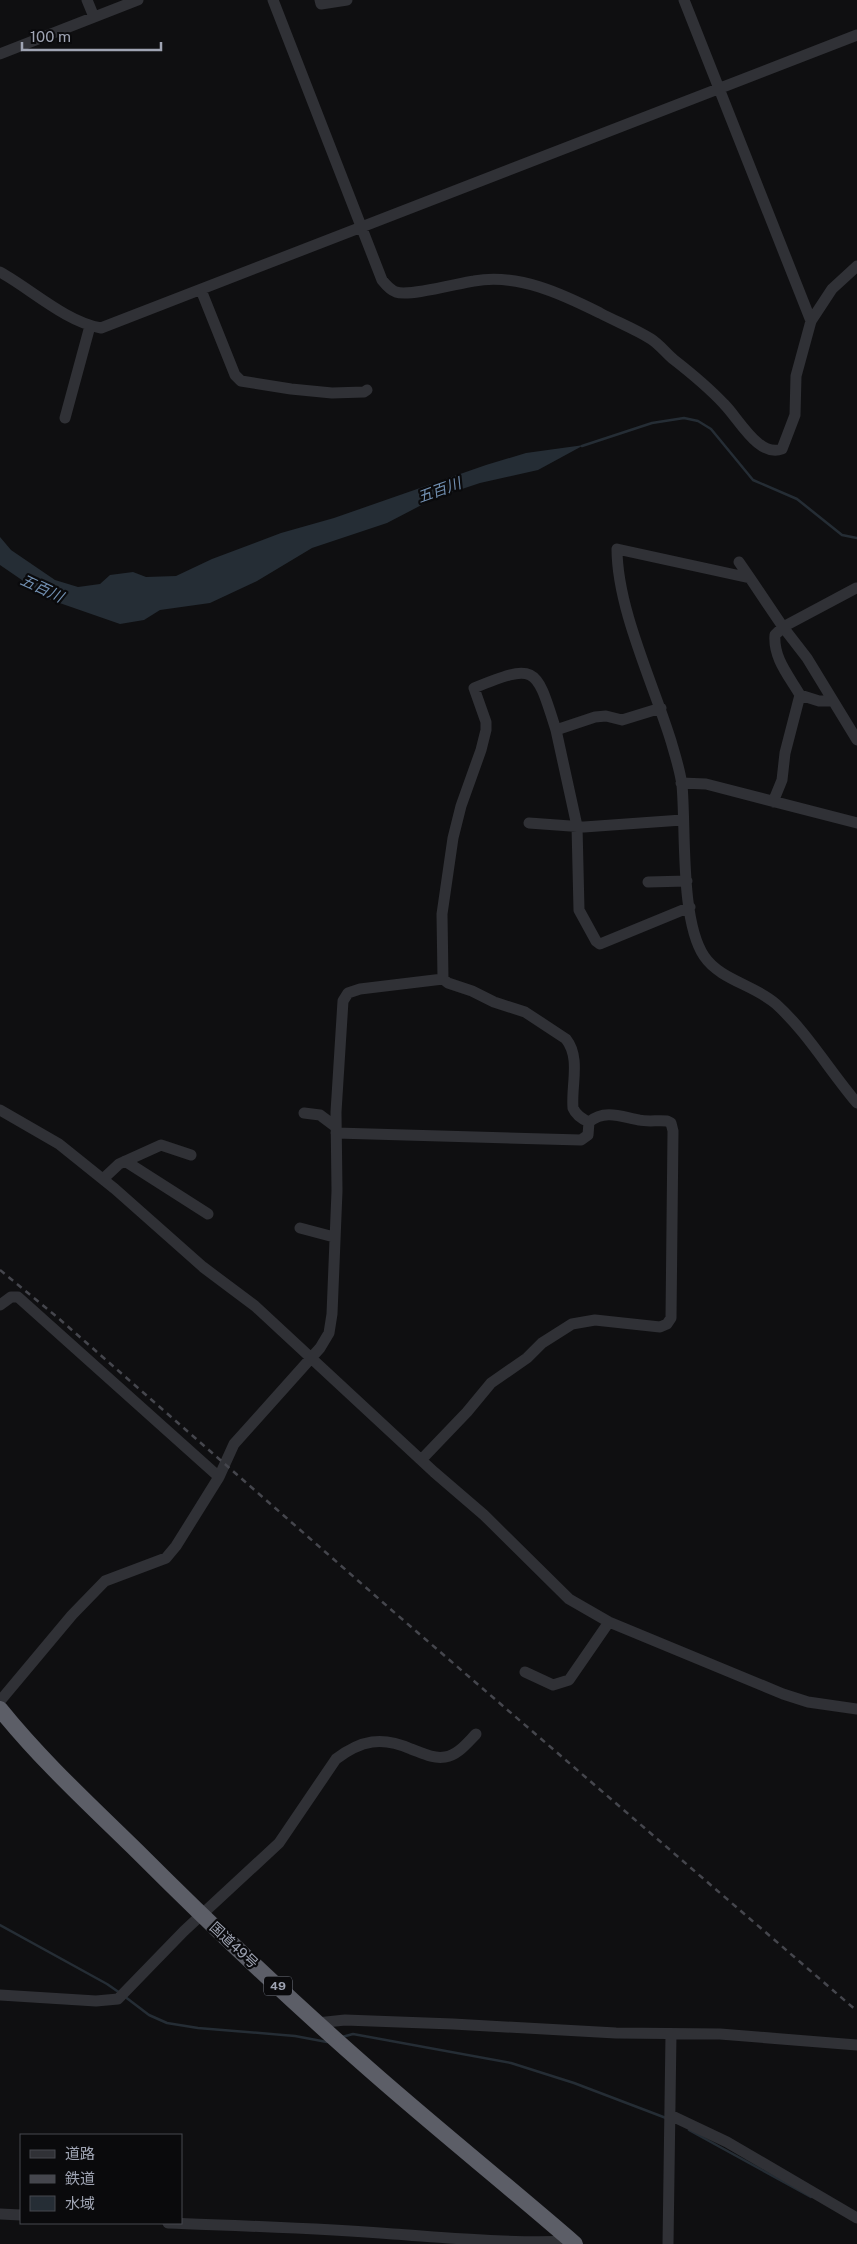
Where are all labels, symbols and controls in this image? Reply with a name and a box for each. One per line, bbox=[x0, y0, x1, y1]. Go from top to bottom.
scale bar bbox=[22, 20, 161, 52]
text: 100 m bbox=[30, 28, 71, 45]
water label: 五百川 bbox=[415, 474, 465, 506]
water label: 五百川 bbox=[18, 571, 68, 606]
street label: 国道49号 bbox=[207, 1919, 261, 1971]
road number: 49 bbox=[264, 1976, 292, 1995]
legend bbox=[20, 2134, 182, 2224]
text: 道路 bbox=[65, 2145, 95, 2162]
text: 鉄道 bbox=[65, 2170, 95, 2187]
text: 水域 bbox=[65, 2195, 95, 2212]

